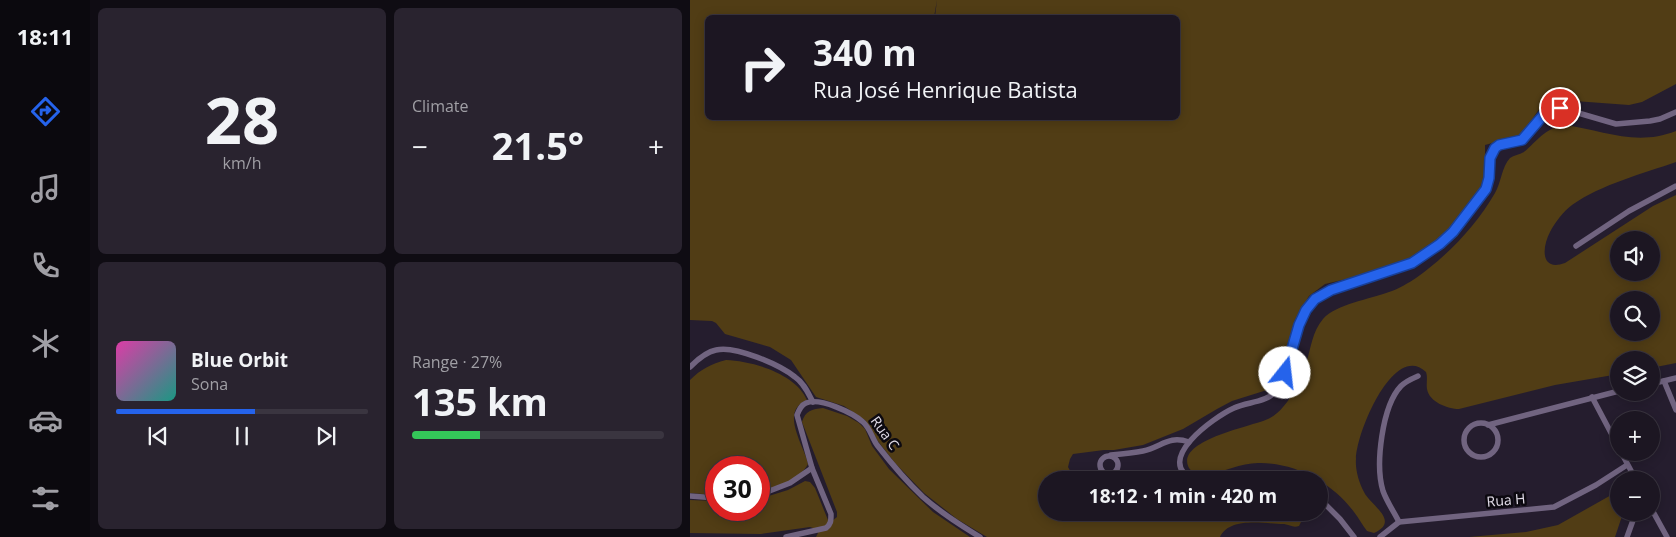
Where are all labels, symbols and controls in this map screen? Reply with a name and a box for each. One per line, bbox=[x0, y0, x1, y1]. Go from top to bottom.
text: 18:11 bbox=[17, 21, 73, 51]
text: 340 m bbox=[813, 29, 917, 76]
icon: right bbox=[730, 35, 795, 100]
text: Rua José Henrique Batista bbox=[813, 74, 1078, 104]
text: 28 bbox=[205, 75, 279, 163]
pin bbox=[1539, 87, 1581, 129]
icon: directions bbox=[28, 94, 63, 129]
icon: arrive bbox=[1546, 94, 1574, 122]
text: Climate bbox=[412, 95, 469, 117]
text: 21.5° bbox=[492, 119, 584, 171]
text: − bbox=[412, 127, 428, 165]
text: + bbox=[648, 127, 664, 165]
text: km/h bbox=[223, 152, 261, 174]
icon: music bbox=[28, 171, 63, 206]
map controls bbox=[1610, 231, 1660, 521]
button: sound bbox=[1610, 231, 1660, 281]
icon: phone bbox=[28, 248, 63, 283]
button: search bbox=[1610, 291, 1660, 341]
icon: climate bbox=[28, 326, 63, 361]
position arrow bbox=[1258, 346, 1310, 398]
text: Blue Orbit bbox=[191, 347, 288, 373]
text: Range · 27% bbox=[412, 351, 502, 373]
button: layers bbox=[1610, 351, 1660, 401]
text: Sona bbox=[191, 373, 228, 395]
text: 135 km bbox=[412, 375, 548, 427]
icon: car bbox=[28, 403, 63, 438]
button: + bbox=[1610, 411, 1660, 461]
street label: Rua C bbox=[867, 412, 904, 454]
icon: previous bbox=[144, 422, 172, 450]
icon: pause bbox=[228, 422, 256, 450]
icon: next bbox=[312, 422, 340, 450]
speed limit sign: 30 bbox=[705, 456, 770, 521]
button: − bbox=[1610, 471, 1660, 521]
icon: filters bbox=[28, 481, 63, 516]
text: 18:12 · 1 min · 420 m bbox=[1089, 483, 1277, 509]
street label: Rua H bbox=[1486, 488, 1526, 511]

